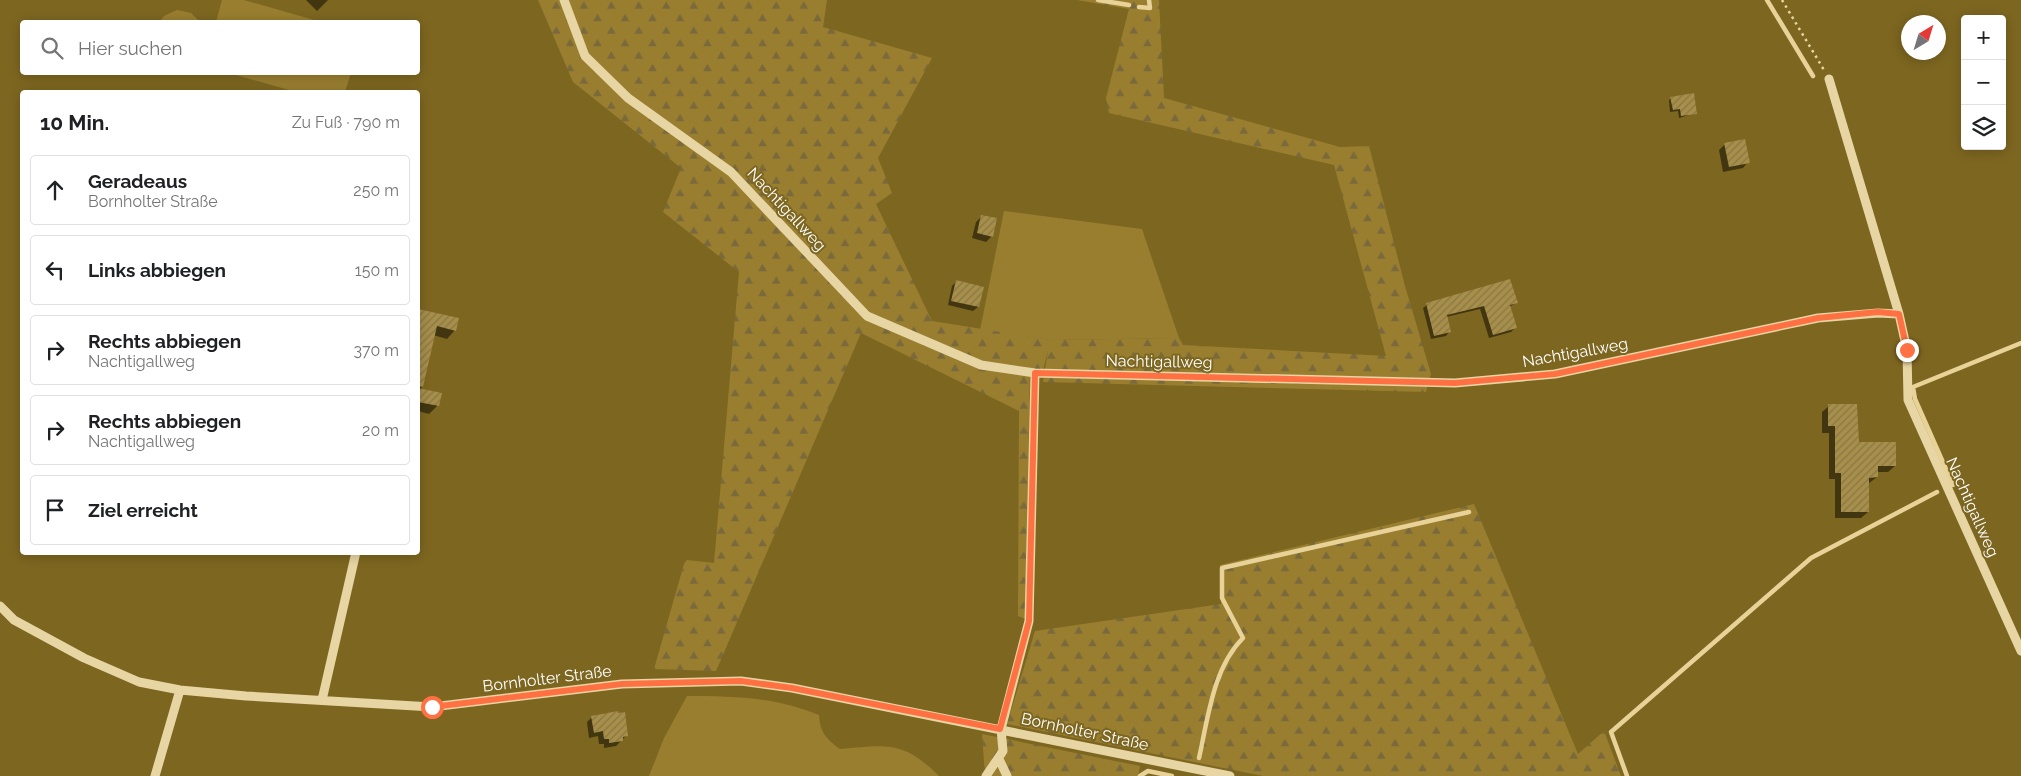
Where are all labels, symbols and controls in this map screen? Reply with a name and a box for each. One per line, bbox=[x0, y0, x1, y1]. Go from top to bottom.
north arrow bbox=[1901, 15, 1946, 60]
map controls bbox=[1961, 15, 2006, 150]
button: + bbox=[1961, 15, 2006, 60]
search box bbox=[20, 20, 420, 75]
icon: search bbox=[38, 34, 66, 62]
text: Hier suchen bbox=[78, 37, 183, 59]
button: − bbox=[1961, 60, 2006, 105]
button: layers bbox=[1961, 105, 2006, 150]
text: 10 Min. bbox=[40, 110, 109, 135]
text: Zu Fuß · 790 m bbox=[292, 113, 400, 132]
street label: Nachtigallweg bbox=[743, 164, 830, 255]
text: Geradeaus bbox=[88, 170, 187, 192]
icon: ahead bbox=[41, 176, 69, 204]
text: 250 m bbox=[353, 181, 399, 200]
text: Bornholter Straße bbox=[88, 192, 218, 211]
icon: left bbox=[41, 256, 69, 284]
text: Links abbiegen bbox=[88, 259, 226, 281]
text: 150 m bbox=[355, 261, 399, 280]
text: Rechts abbiegen bbox=[88, 330, 241, 352]
street label: Nachtigallweg bbox=[1521, 334, 1629, 371]
icon: right bbox=[41, 336, 69, 364]
route end bbox=[1896, 339, 1919, 362]
text: 370 m bbox=[353, 341, 399, 360]
street label: Nachtigallweg bbox=[1105, 351, 1213, 372]
text: Nachtigallweg bbox=[88, 352, 195, 371]
text: Rechts abbiegen bbox=[88, 410, 241, 432]
icon: right bbox=[41, 416, 69, 444]
text: 20 m bbox=[362, 421, 399, 440]
text: Nachtigallweg bbox=[88, 432, 195, 451]
street label: Nachtigallweg bbox=[1942, 455, 2003, 560]
icon: arrive bbox=[41, 496, 69, 524]
text: Ziel erreicht bbox=[88, 499, 198, 521]
street label: Bornholter Straße bbox=[482, 661, 613, 696]
route start bbox=[421, 696, 444, 719]
street label: Bornholter Straße bbox=[1019, 709, 1150, 754]

